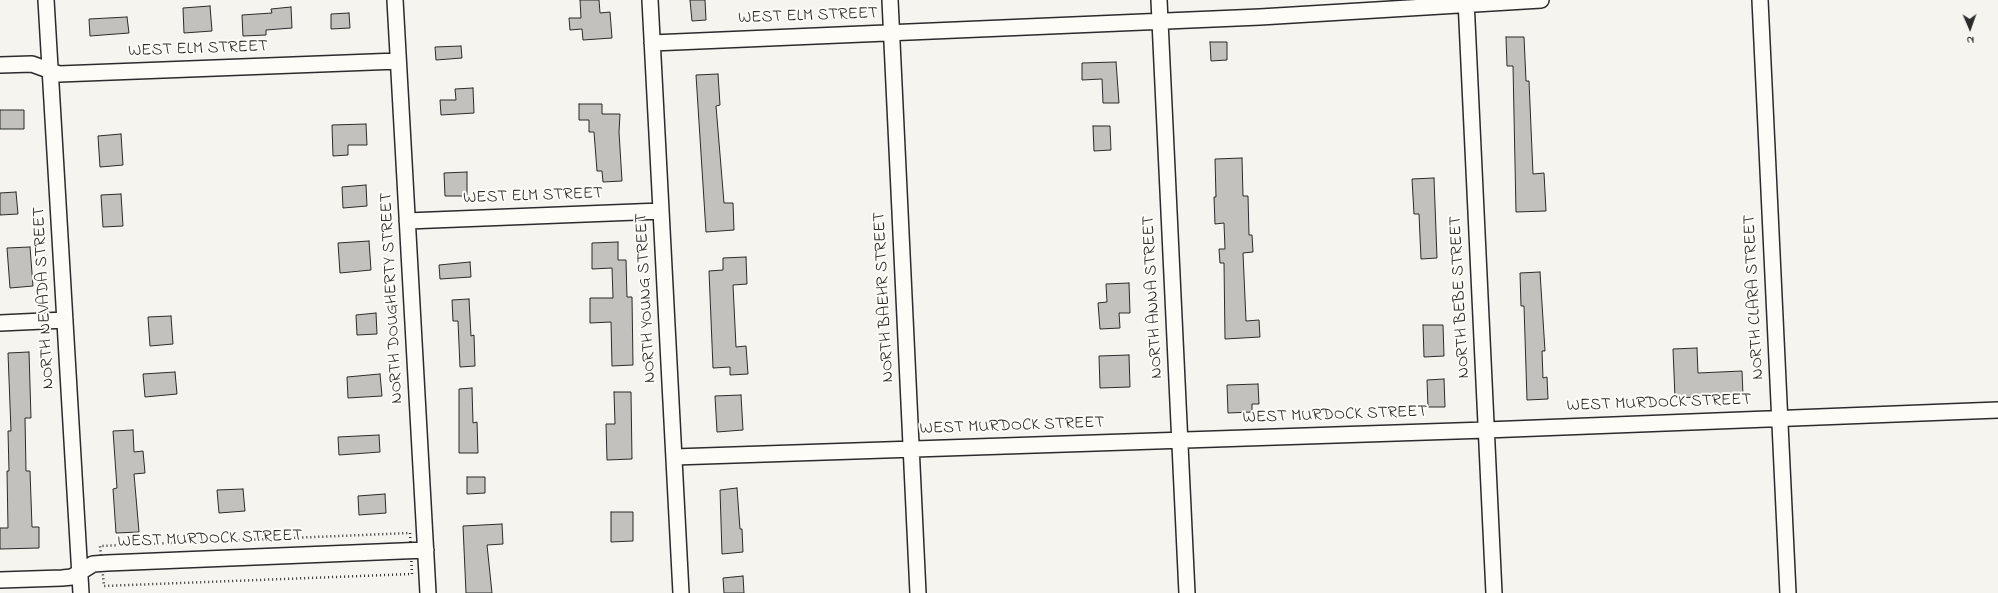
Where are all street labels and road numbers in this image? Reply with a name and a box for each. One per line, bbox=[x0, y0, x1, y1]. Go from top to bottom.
street label: WEST ELM STREET bbox=[738, 4, 878, 30]
street label: WEST ELM STREET bbox=[128, 37, 268, 63]
street label: WEST ELM STREET bbox=[463, 184, 603, 210]
street label: NORTH DOUGHERTY STREET bbox=[377, 192, 409, 404]
street label: NORTH NEVADA STREET bbox=[30, 206, 60, 390]
street label: NORTH BAEHR STREET bbox=[870, 211, 900, 383]
street label: NORTH YOUNG STREET bbox=[632, 212, 662, 384]
street label: NORTH CLARA STREET bbox=[1740, 214, 1770, 380]
street label: NORTH ANNA STREET bbox=[1140, 215, 1168, 379]
street label: NORTH BEBE STREET bbox=[1447, 215, 1475, 379]
street label: WEST MURDOCK STREET bbox=[1566, 391, 1752, 417]
street label: WEST MURDOCK STREET bbox=[1242, 403, 1428, 429]
street label: WEST MURDOCK STREET bbox=[919, 414, 1105, 440]
street label: WEST MURDOCK STREET bbox=[117, 527, 303, 553]

